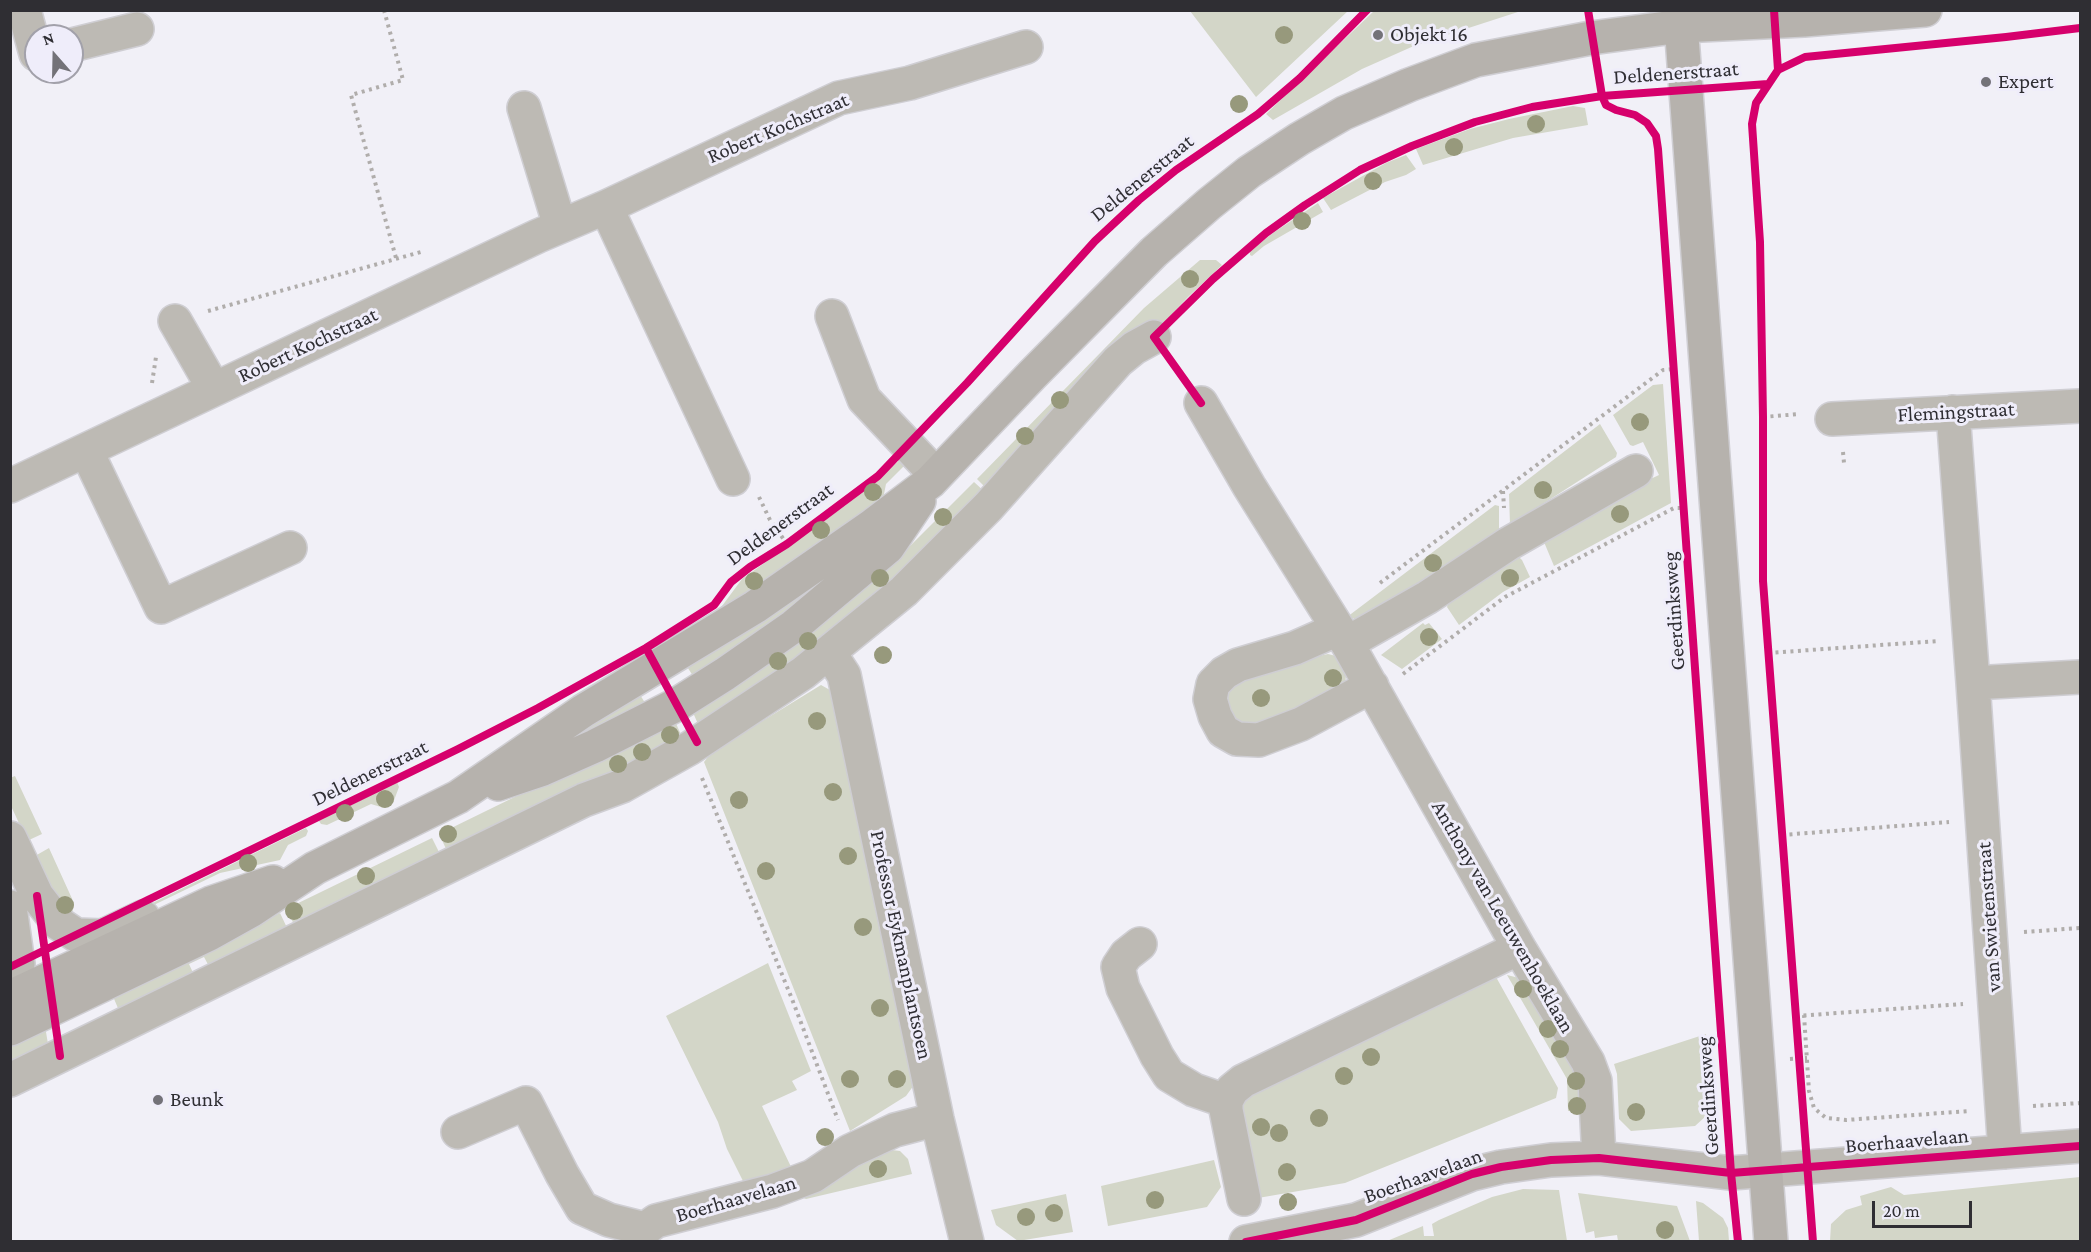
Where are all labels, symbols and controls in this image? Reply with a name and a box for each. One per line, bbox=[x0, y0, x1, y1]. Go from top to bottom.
place label: Objekt 16 bbox=[1390, 22, 1468, 48]
north arrow bbox=[24, 24, 84, 84]
marker: Objekt 16 bbox=[1371, 28, 1385, 42]
text: N bbox=[40, 29, 56, 48]
street label: Deldenerstraat bbox=[1613, 56, 1739, 90]
place label: Expert bbox=[1998, 69, 2054, 95]
marker: Expert bbox=[1979, 75, 1993, 89]
street label: Robert Kochstraat bbox=[704, 87, 852, 169]
street label: Deldenerstraat bbox=[1085, 129, 1199, 227]
street label: Robert Kochstraat bbox=[234, 302, 382, 388]
street label: Flemingstraat bbox=[1897, 396, 2015, 428]
street label: Deldenerstraat bbox=[722, 477, 838, 571]
street label: Geerdinksweg bbox=[1657, 551, 1691, 671]
street label: Deldenerstraat bbox=[308, 734, 432, 812]
street label: Anthony van Leeuwenhoeklaan bbox=[1426, 796, 1580, 1038]
street label: Professor Eykmanplantsoen bbox=[864, 828, 938, 1062]
street label: van Swietenstraat bbox=[1971, 841, 2007, 993]
street label: Geerdinksweg bbox=[1691, 1036, 1725, 1156]
place label: Beunk bbox=[170, 1087, 223, 1113]
marker: Beunk bbox=[151, 1093, 165, 1107]
street label: Boerhaavelaan bbox=[1844, 1123, 1970, 1159]
street label: Boerhaavelaan bbox=[1360, 1143, 1486, 1209]
street label: Boerhaavelaan bbox=[673, 1170, 799, 1228]
scale bar bbox=[1875, 1189, 1976, 1227]
text: 20 m bbox=[1883, 1201, 1920, 1221]

